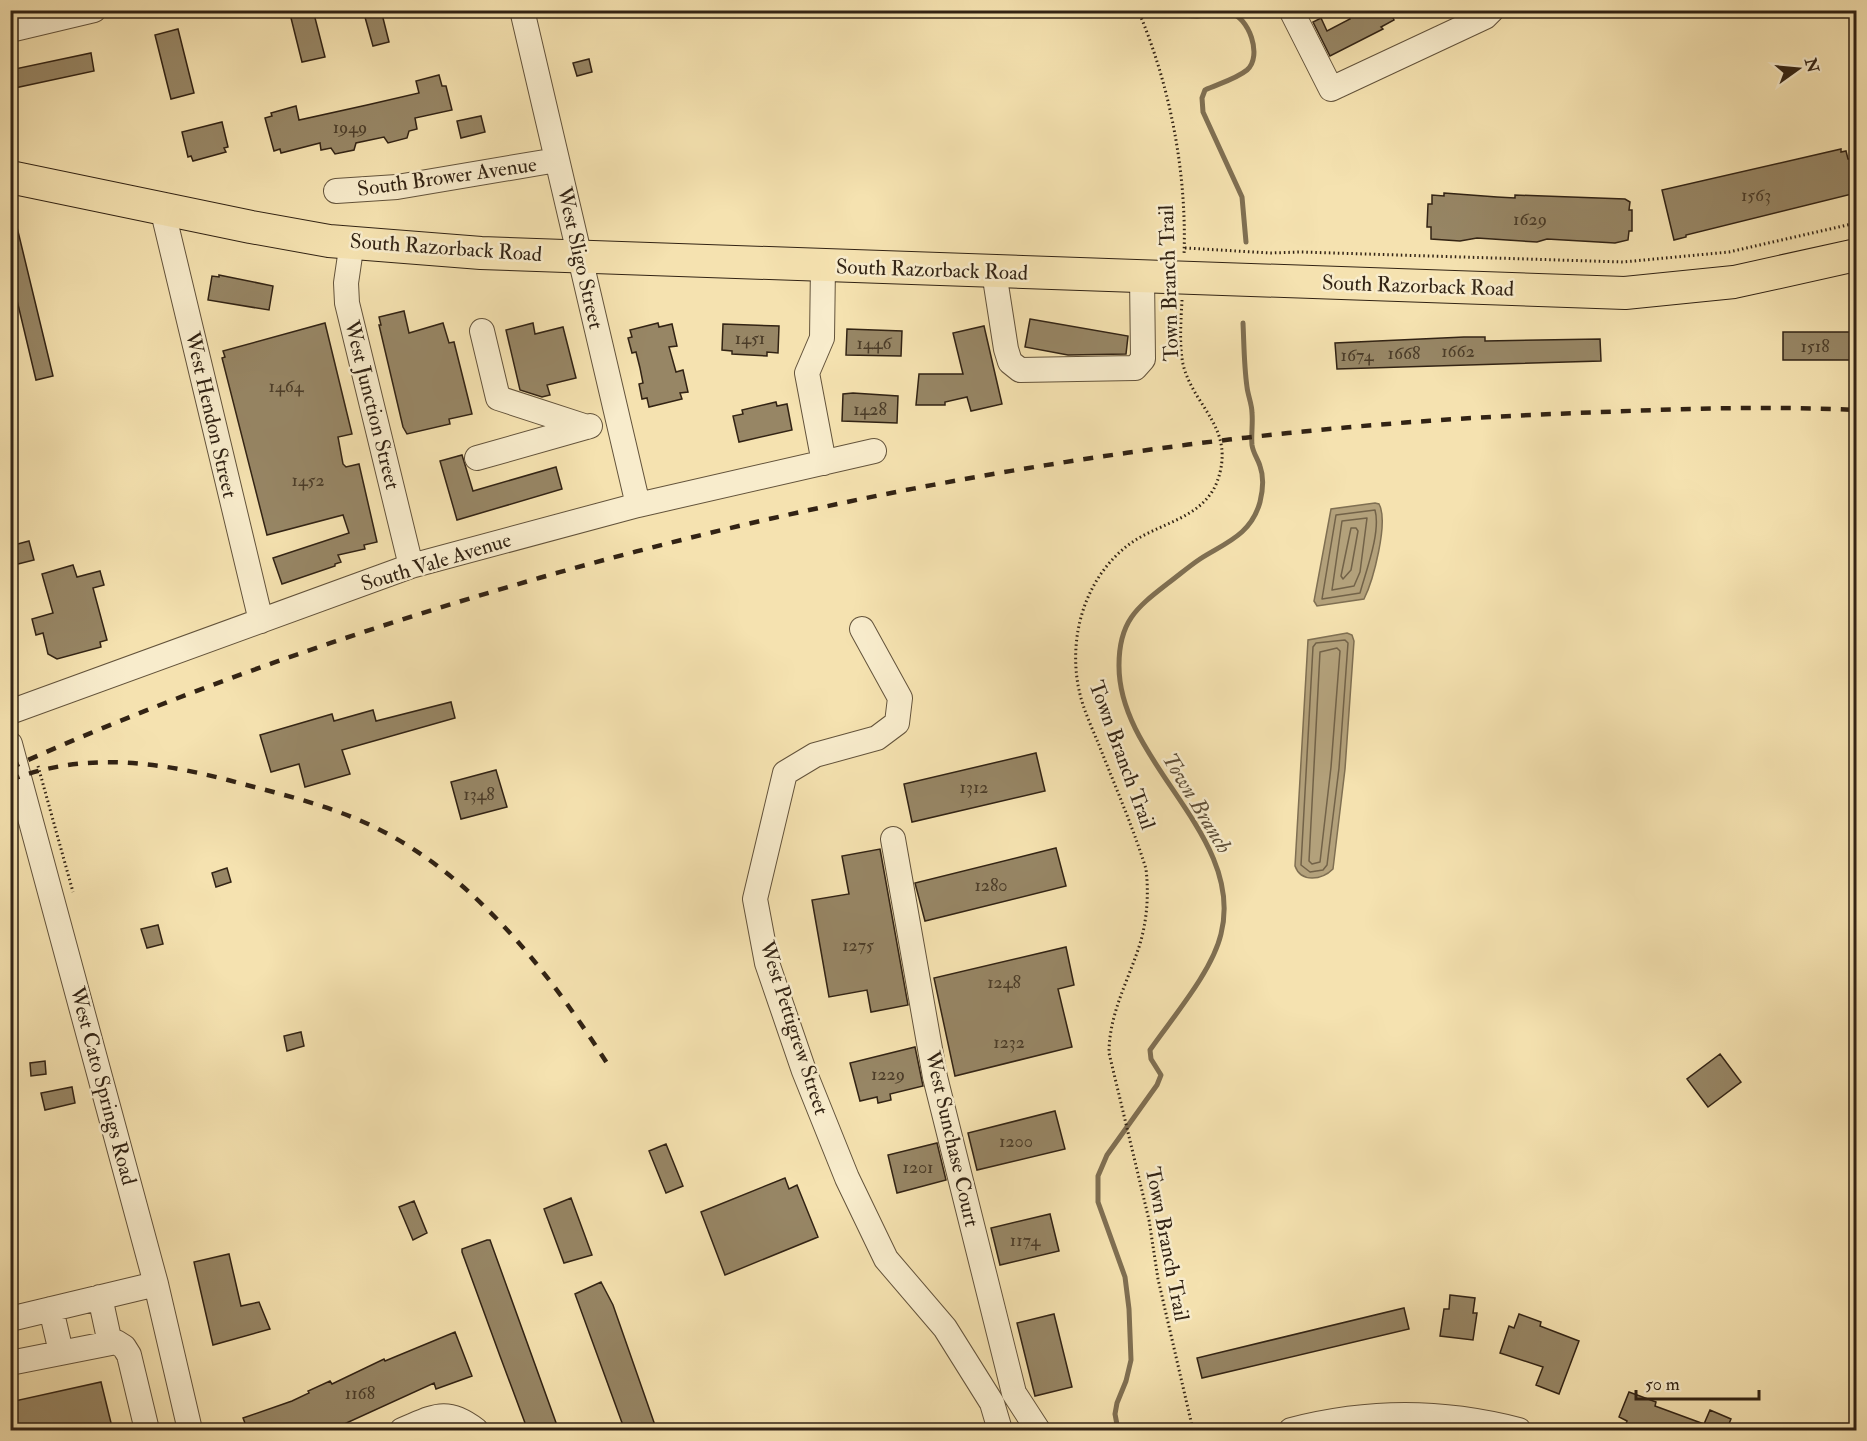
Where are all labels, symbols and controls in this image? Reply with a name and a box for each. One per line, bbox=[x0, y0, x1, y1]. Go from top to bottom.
north arrow bbox=[1768, 39, 1828, 99]
text: N bbox=[1800, 55, 1823, 76]
house number: 1949 bbox=[333, 116, 367, 139]
street label: South Brower Avenue bbox=[356, 151, 539, 203]
street label: West Sligo Street bbox=[550, 183, 609, 332]
house number: 1563 bbox=[1741, 184, 1771, 207]
street label: Town Branch Trail bbox=[1153, 204, 1185, 362]
house number: 1629 bbox=[1513, 208, 1547, 231]
street label: South Razorback Road bbox=[349, 228, 544, 268]
street label: South Razorback Road bbox=[835, 253, 1029, 287]
street label: South Razorback Road bbox=[1321, 269, 1515, 303]
street label: West Junction Street bbox=[338, 317, 406, 492]
house number: 1451 bbox=[735, 327, 765, 350]
street label: West Hendon Street bbox=[179, 328, 243, 501]
house number: 1446 bbox=[857, 332, 892, 355]
house number: 1518 bbox=[1800, 335, 1830, 358]
house number: 1662 bbox=[1441, 340, 1475, 363]
house number: 1668 bbox=[1388, 342, 1420, 365]
house number: 1674 bbox=[1341, 344, 1375, 367]
house number: 1464 bbox=[269, 375, 305, 398]
house number: 1428 bbox=[853, 398, 887, 421]
house number: 1452 bbox=[291, 469, 325, 492]
street label: South Vale Avenue bbox=[358, 526, 515, 598]
street label: Town Branch Trail bbox=[1083, 677, 1162, 834]
water label: Town Branch bbox=[1156, 747, 1238, 859]
house number: 1312 bbox=[960, 776, 988, 799]
house number: 1348 bbox=[463, 783, 495, 806]
house number: 1280 bbox=[974, 874, 1008, 897]
house number: 1275 bbox=[842, 934, 874, 957]
street label: West Pettigrew Street bbox=[753, 937, 835, 1119]
house number: 1248 bbox=[987, 971, 1021, 994]
street label: West Cato Springs Road bbox=[63, 983, 143, 1189]
house number: 1232 bbox=[993, 1031, 1025, 1054]
street label: West Sunchase Court bbox=[918, 1048, 985, 1230]
house number: 1229 bbox=[871, 1063, 905, 1086]
house number: 1200 bbox=[999, 1130, 1033, 1153]
house number: 1201 bbox=[902, 1156, 934, 1179]
street label: Town Branch Trail bbox=[1139, 1165, 1195, 1324]
house number: 1174 bbox=[1010, 1229, 1041, 1252]
scale bar bbox=[1636, 1363, 1759, 1401]
text: 50 m bbox=[1645, 1373, 1680, 1396]
house number: 1168 bbox=[345, 1382, 375, 1405]

